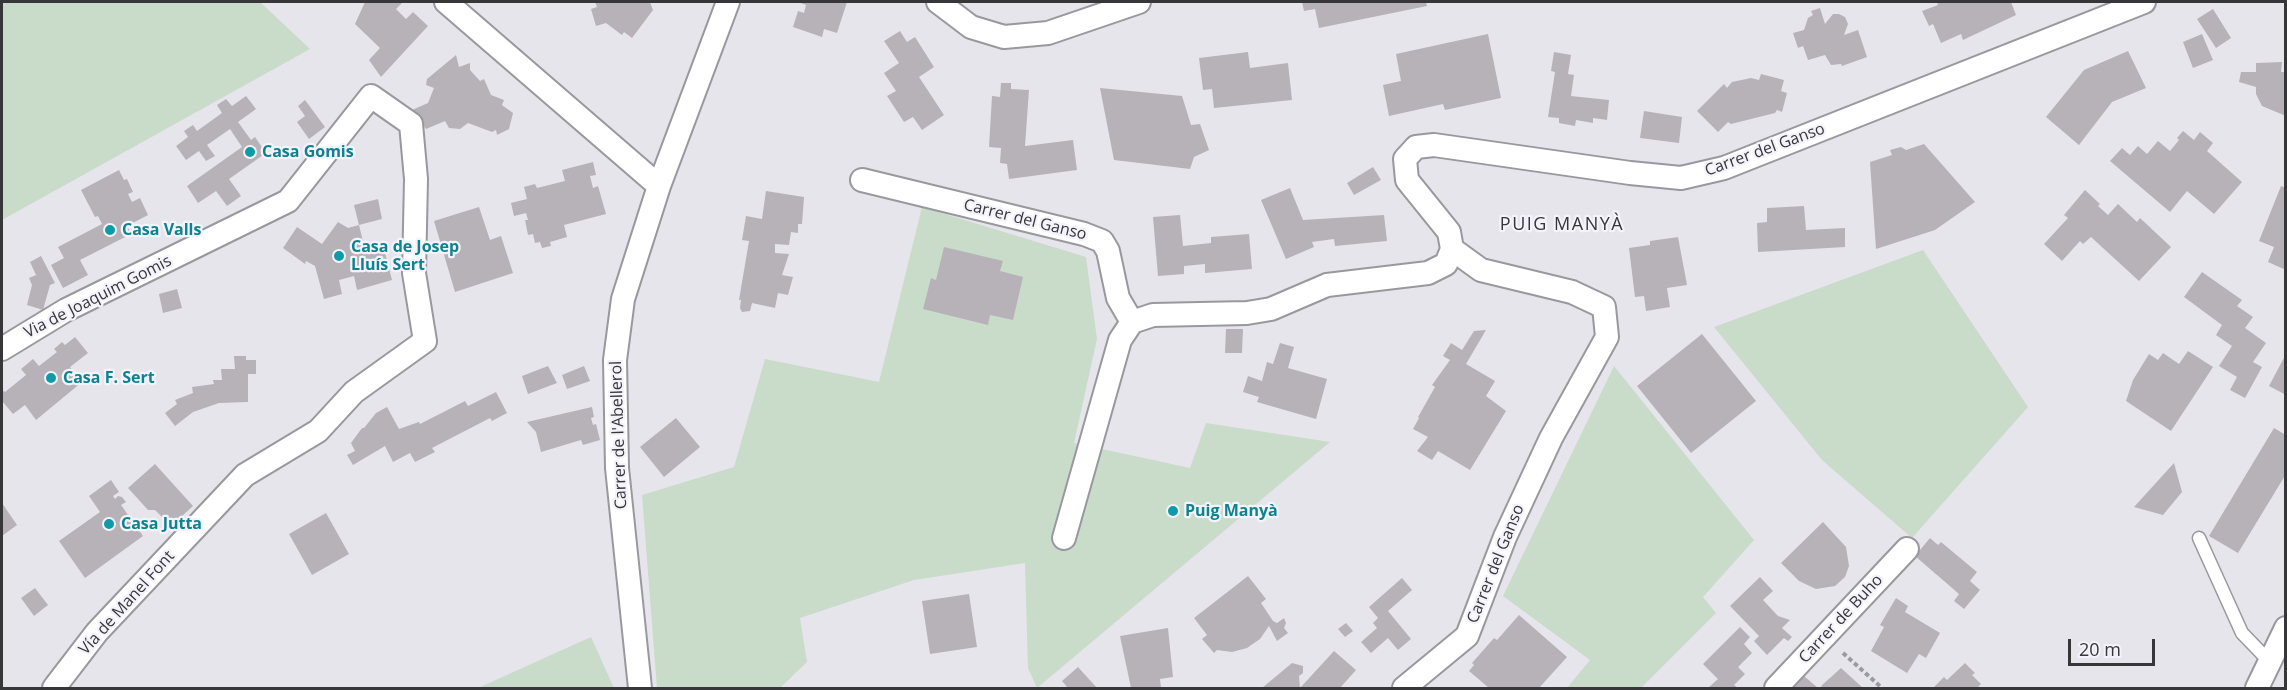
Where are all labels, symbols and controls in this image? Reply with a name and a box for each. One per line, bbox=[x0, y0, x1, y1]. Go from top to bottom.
street label: Carrer del Ganso bbox=[1702, 119, 1828, 181]
place label: Casa Gomis bbox=[262, 142, 354, 162]
marker: Casa Gomis bbox=[243, 145, 257, 159]
street label: Carrer del Ganso bbox=[961, 195, 1089, 245]
district label: PUIG MANYÀ bbox=[1500, 214, 1624, 236]
place label: Casa Valls bbox=[122, 220, 201, 240]
marker: Casa Valls bbox=[103, 223, 117, 237]
place label: Casa de Josep Lluís Sert bbox=[351, 237, 459, 275]
marker: Casa de Josep Lluís Sert bbox=[332, 249, 346, 263]
street label: Via de Joaquim Gomis bbox=[21, 252, 175, 342]
street label: Carrer de l'Abellerol bbox=[607, 361, 631, 509]
place label: Casa F. Sert bbox=[63, 368, 155, 388]
marker: Casa F. Sert bbox=[44, 371, 58, 385]
place label: Puig Manyà bbox=[1185, 501, 1278, 521]
street label: Carrer del Ganso bbox=[1463, 502, 1529, 626]
marker: Puig Manyà bbox=[1166, 504, 1180, 518]
place label: Casa Jutta bbox=[121, 514, 202, 534]
marker: Casa Jutta bbox=[102, 517, 116, 531]
street label: Vía de Manel Font bbox=[75, 547, 179, 659]
street label: Carrer de Buho bbox=[1795, 571, 1887, 667]
scale bar bbox=[2071, 627, 2158, 665]
text: 20 m bbox=[2079, 637, 2121, 661]

